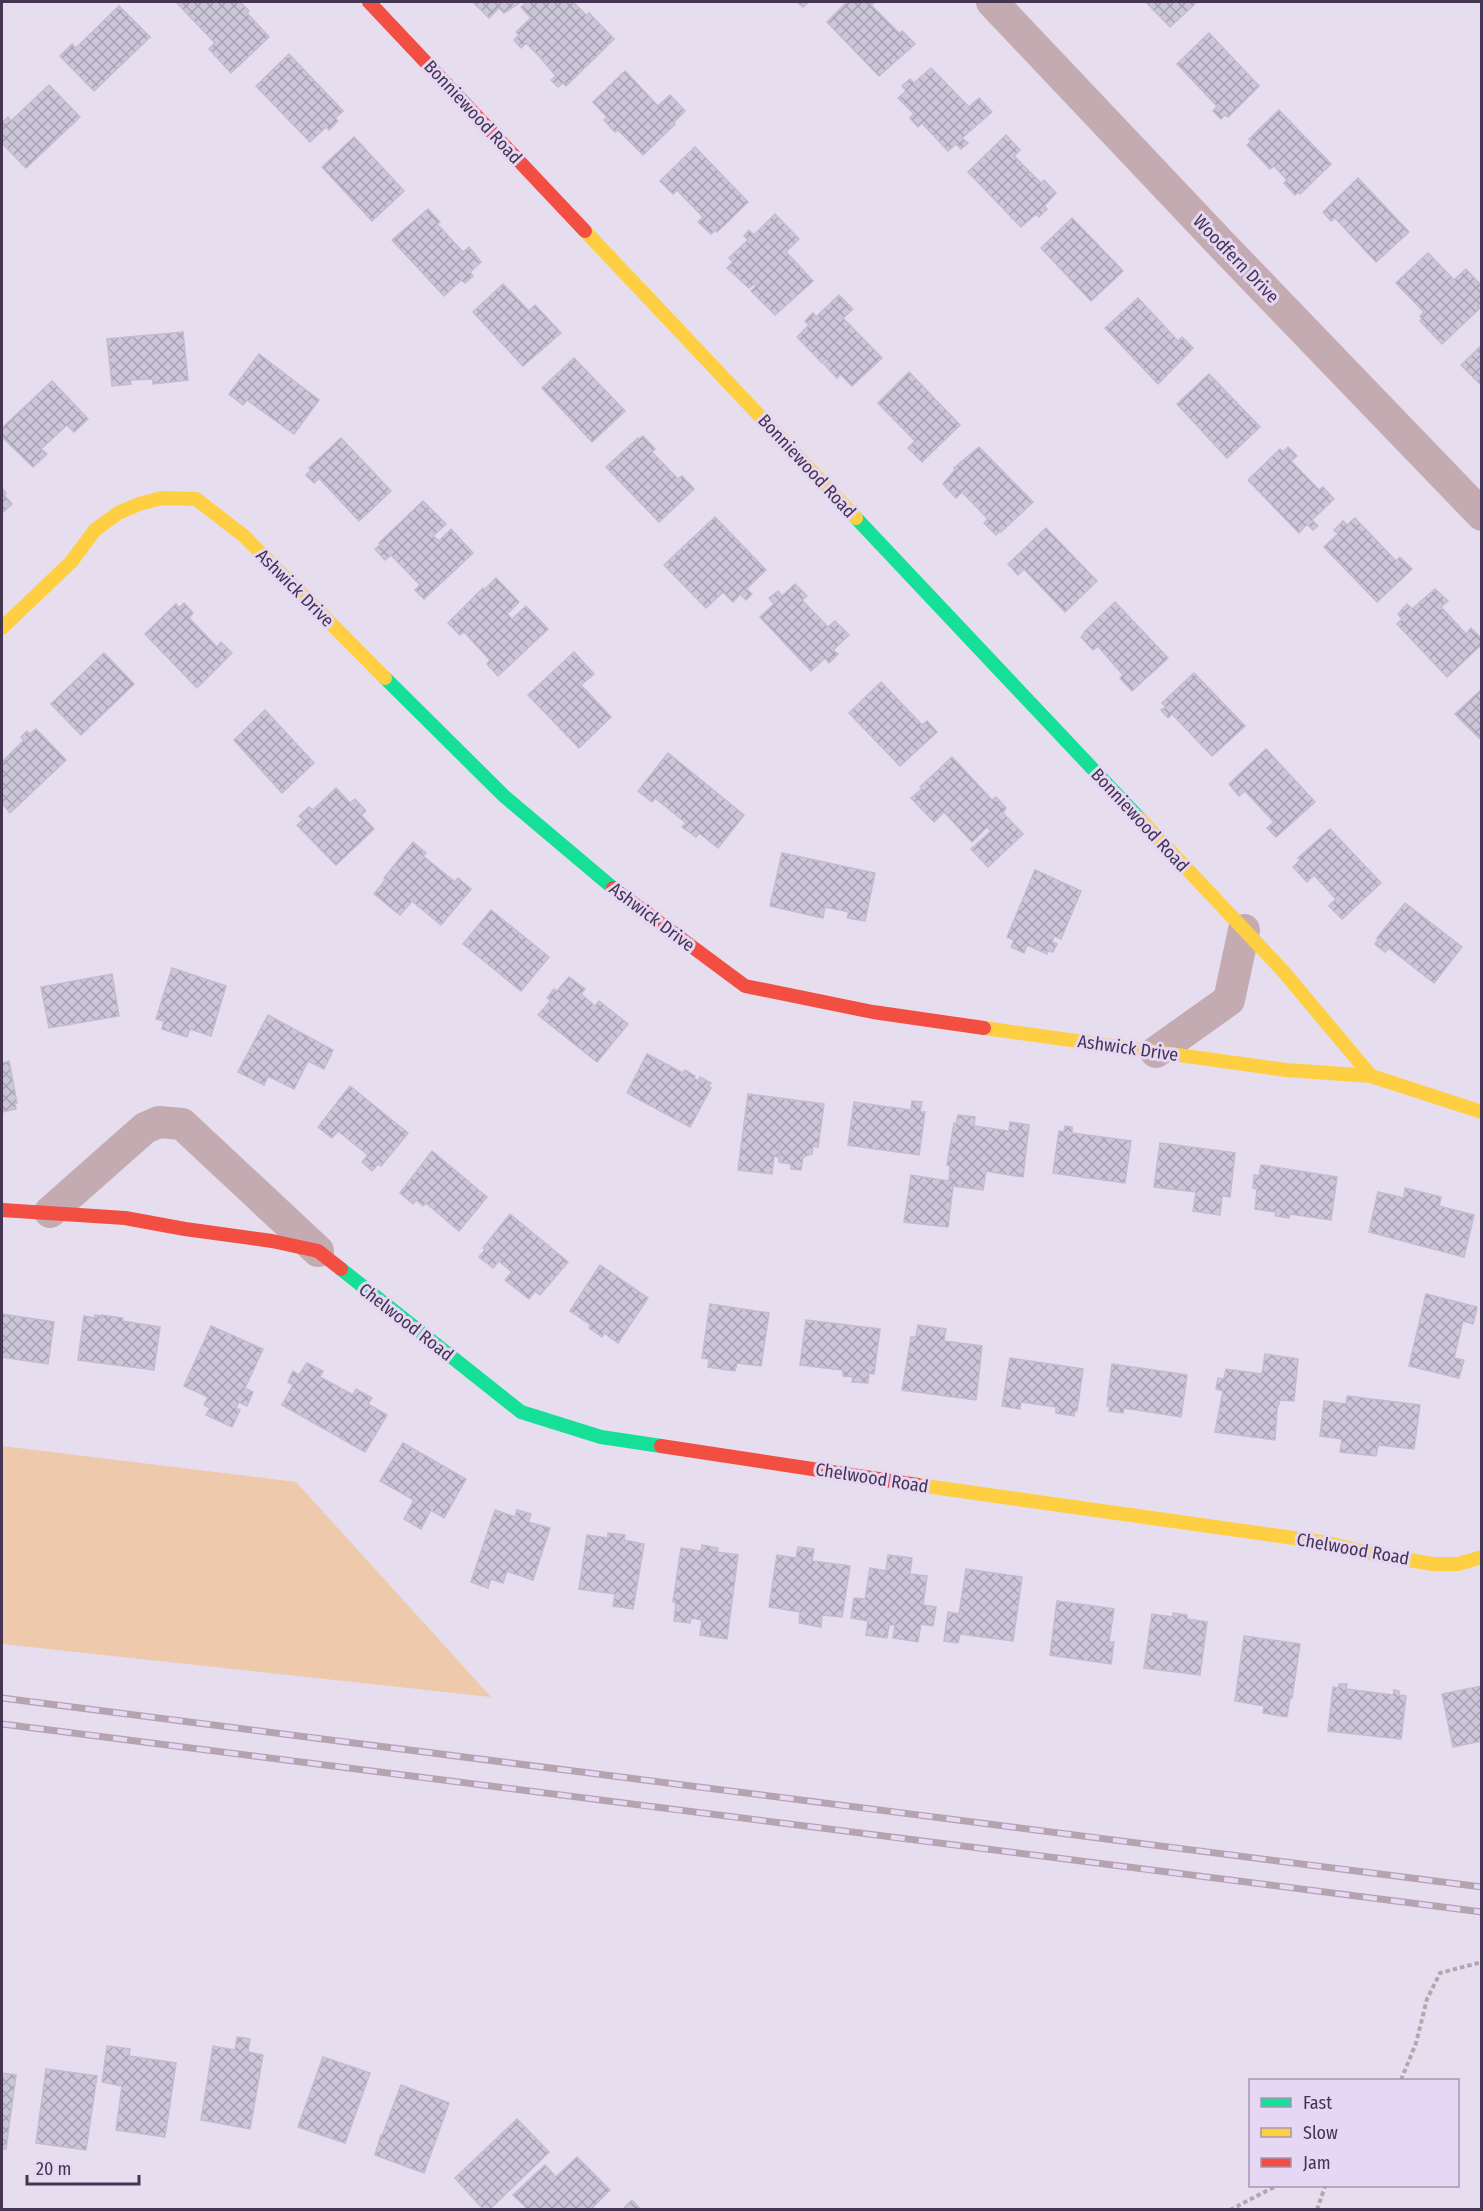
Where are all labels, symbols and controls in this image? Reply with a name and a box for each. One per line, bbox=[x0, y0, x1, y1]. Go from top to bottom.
street label: Bonniewood Road bbox=[419, 56, 527, 168]
street label: Woodfern Drive bbox=[1188, 210, 1284, 308]
street label: Bonniewood Road bbox=[753, 410, 861, 522]
street label: Ashwick Drive bbox=[251, 544, 339, 632]
street label: Bonniewood Road bbox=[1086, 764, 1194, 876]
street label: Ashwick Drive bbox=[605, 878, 699, 956]
street label: Ashwick Drive bbox=[1076, 1030, 1180, 1066]
street label: Chelwood Road bbox=[354, 1278, 458, 1366]
street label: Chelwood Road bbox=[814, 1458, 930, 1498]
street label: Chelwood Road bbox=[1295, 1528, 1411, 1570]
legend bbox=[1249, 2079, 1459, 2187]
text: Fast bbox=[1303, 2092, 1332, 2114]
text: Slow bbox=[1303, 2122, 1338, 2144]
scale bar bbox=[27, 2148, 140, 2186]
text: Jam bbox=[1303, 2152, 1331, 2174]
text: 20 m bbox=[36, 2158, 71, 2180]

